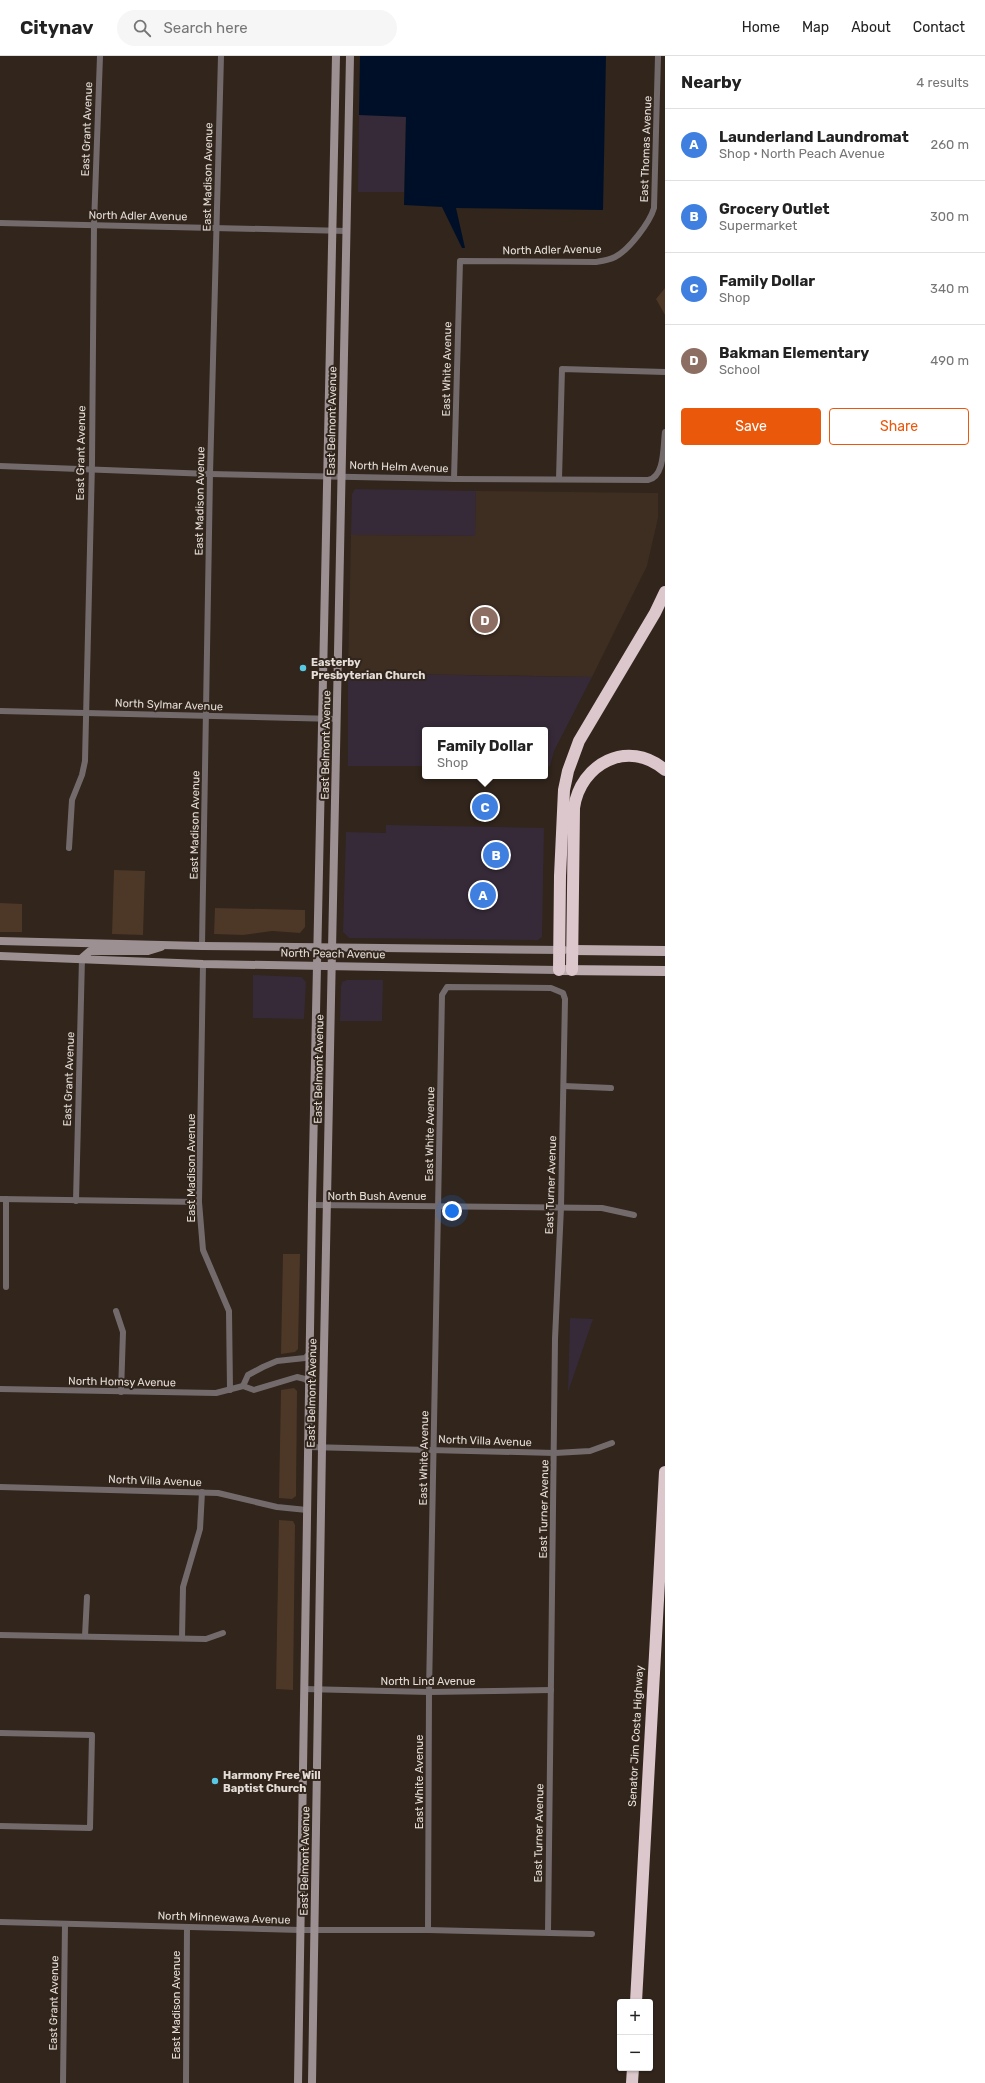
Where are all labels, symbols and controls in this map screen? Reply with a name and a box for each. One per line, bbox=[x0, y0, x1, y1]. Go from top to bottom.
search box bbox=[117, 10, 397, 46]
text: Citynav bbox=[20, 16, 93, 39]
icon: search bbox=[131, 17, 153, 39]
text: Search here bbox=[163, 19, 248, 37]
text: Home bbox=[742, 19, 780, 36]
text: Map bbox=[802, 19, 829, 36]
text: About bbox=[851, 19, 891, 36]
text: Contact bbox=[913, 19, 965, 36]
text: Nearby bbox=[681, 72, 742, 92]
text: 4 results bbox=[916, 75, 969, 90]
street label: East Grant Avenue bbox=[79, 81, 95, 177]
street label: East Thomas Avenue bbox=[638, 95, 654, 203]
street label: East Madison Avenue bbox=[201, 122, 215, 232]
text: Launderland Laundromat bbox=[719, 128, 909, 146]
text: A bbox=[689, 137, 699, 152]
text: 260 m bbox=[931, 137, 969, 152]
text: Shop · North Peach Avenue bbox=[719, 146, 885, 161]
text: Grocery Outlet bbox=[719, 200, 830, 218]
street label: North Adler Avenue bbox=[88, 209, 188, 223]
text: B bbox=[689, 209, 699, 224]
text: 300 m bbox=[930, 209, 969, 224]
text: Supermarket bbox=[719, 218, 797, 233]
street label: North Adler Avenue bbox=[502, 243, 602, 257]
text: Family Dollar bbox=[719, 272, 815, 290]
text: C bbox=[689, 281, 699, 296]
text: 340 m bbox=[930, 281, 969, 296]
text: Shop bbox=[719, 290, 750, 305]
street label: East White Avenue bbox=[440, 322, 454, 416]
text: Bakman Elementary bbox=[719, 344, 869, 362]
text: D bbox=[689, 353, 699, 368]
text: 490 m bbox=[930, 353, 969, 368]
text: School bbox=[719, 362, 760, 377]
street label: East Belmont Avenue bbox=[325, 366, 339, 476]
street label: East Grant Avenue bbox=[74, 405, 88, 501]
button: Save bbox=[681, 408, 821, 445]
button: Share bbox=[829, 408, 969, 445]
street label: East Madison Avenue bbox=[193, 446, 207, 556]
street label: North Helm Avenue bbox=[349, 459, 449, 475]
pin: D bbox=[472, 605, 498, 635]
place label: Easterby Presbyterian Church bbox=[311, 656, 426, 682]
marker: Easterby Presbyterian Church bbox=[298, 663, 308, 673]
street label: East Belmont Avenue bbox=[319, 690, 333, 800]
street label: North Sylmar Avenue bbox=[115, 697, 223, 713]
popup bbox=[422, 727, 548, 779]
text: Family Dollar bbox=[437, 737, 533, 755]
text: Shop bbox=[437, 755, 468, 770]
street label: East Madison Avenue bbox=[188, 770, 202, 880]
pin: C bbox=[472, 792, 498, 822]
pin: B bbox=[483, 840, 509, 870]
pin: A bbox=[470, 880, 496, 910]
street label: North Peach Avenue bbox=[281, 947, 385, 961]
street label: East Belmont Avenue bbox=[312, 1014, 326, 1124]
street label: East Grant Avenue bbox=[61, 1031, 77, 1127]
street label: East White Avenue bbox=[423, 1087, 437, 1181]
street label: East Madison Avenue bbox=[185, 1114, 198, 1222]
street label: East Turner Avenue bbox=[543, 1135, 559, 1235]
street label: North Bush Avenue bbox=[327, 1190, 427, 1203]
your location bbox=[442, 1201, 462, 1221]
street label: East Belmont Avenue bbox=[305, 1338, 319, 1448]
street label: North Homsy Avenue bbox=[68, 1375, 176, 1389]
street label: East White Avenue bbox=[417, 1411, 431, 1505]
street label: North Villa Avenue bbox=[438, 1433, 532, 1449]
street label: East Turner Avenue bbox=[537, 1459, 551, 1559]
street label: North Villa Avenue bbox=[108, 1473, 202, 1489]
street label: Senator Jim Costa Highway bbox=[626, 1665, 646, 1807]
street label: North Lind Avenue bbox=[381, 1675, 475, 1688]
street label: East White Avenue bbox=[413, 1735, 426, 1829]
place label: Harmony Free Will Baptist Church bbox=[223, 1769, 321, 1795]
marker: Harmony Free Will Baptist Church bbox=[210, 1776, 220, 1786]
street label: East Turner Avenue bbox=[532, 1783, 546, 1883]
street label: East Belmont Avenue bbox=[298, 1806, 312, 1916]
street label: North Minnewawa Avenue bbox=[157, 1909, 291, 1927]
street label: East Madison Avenue bbox=[170, 1951, 183, 2059]
street label: East Grant Avenue bbox=[47, 1955, 61, 2051]
map controls bbox=[617, 1999, 653, 2071]
button: + bbox=[617, 1999, 653, 2035]
button: − bbox=[617, 2035, 653, 2071]

